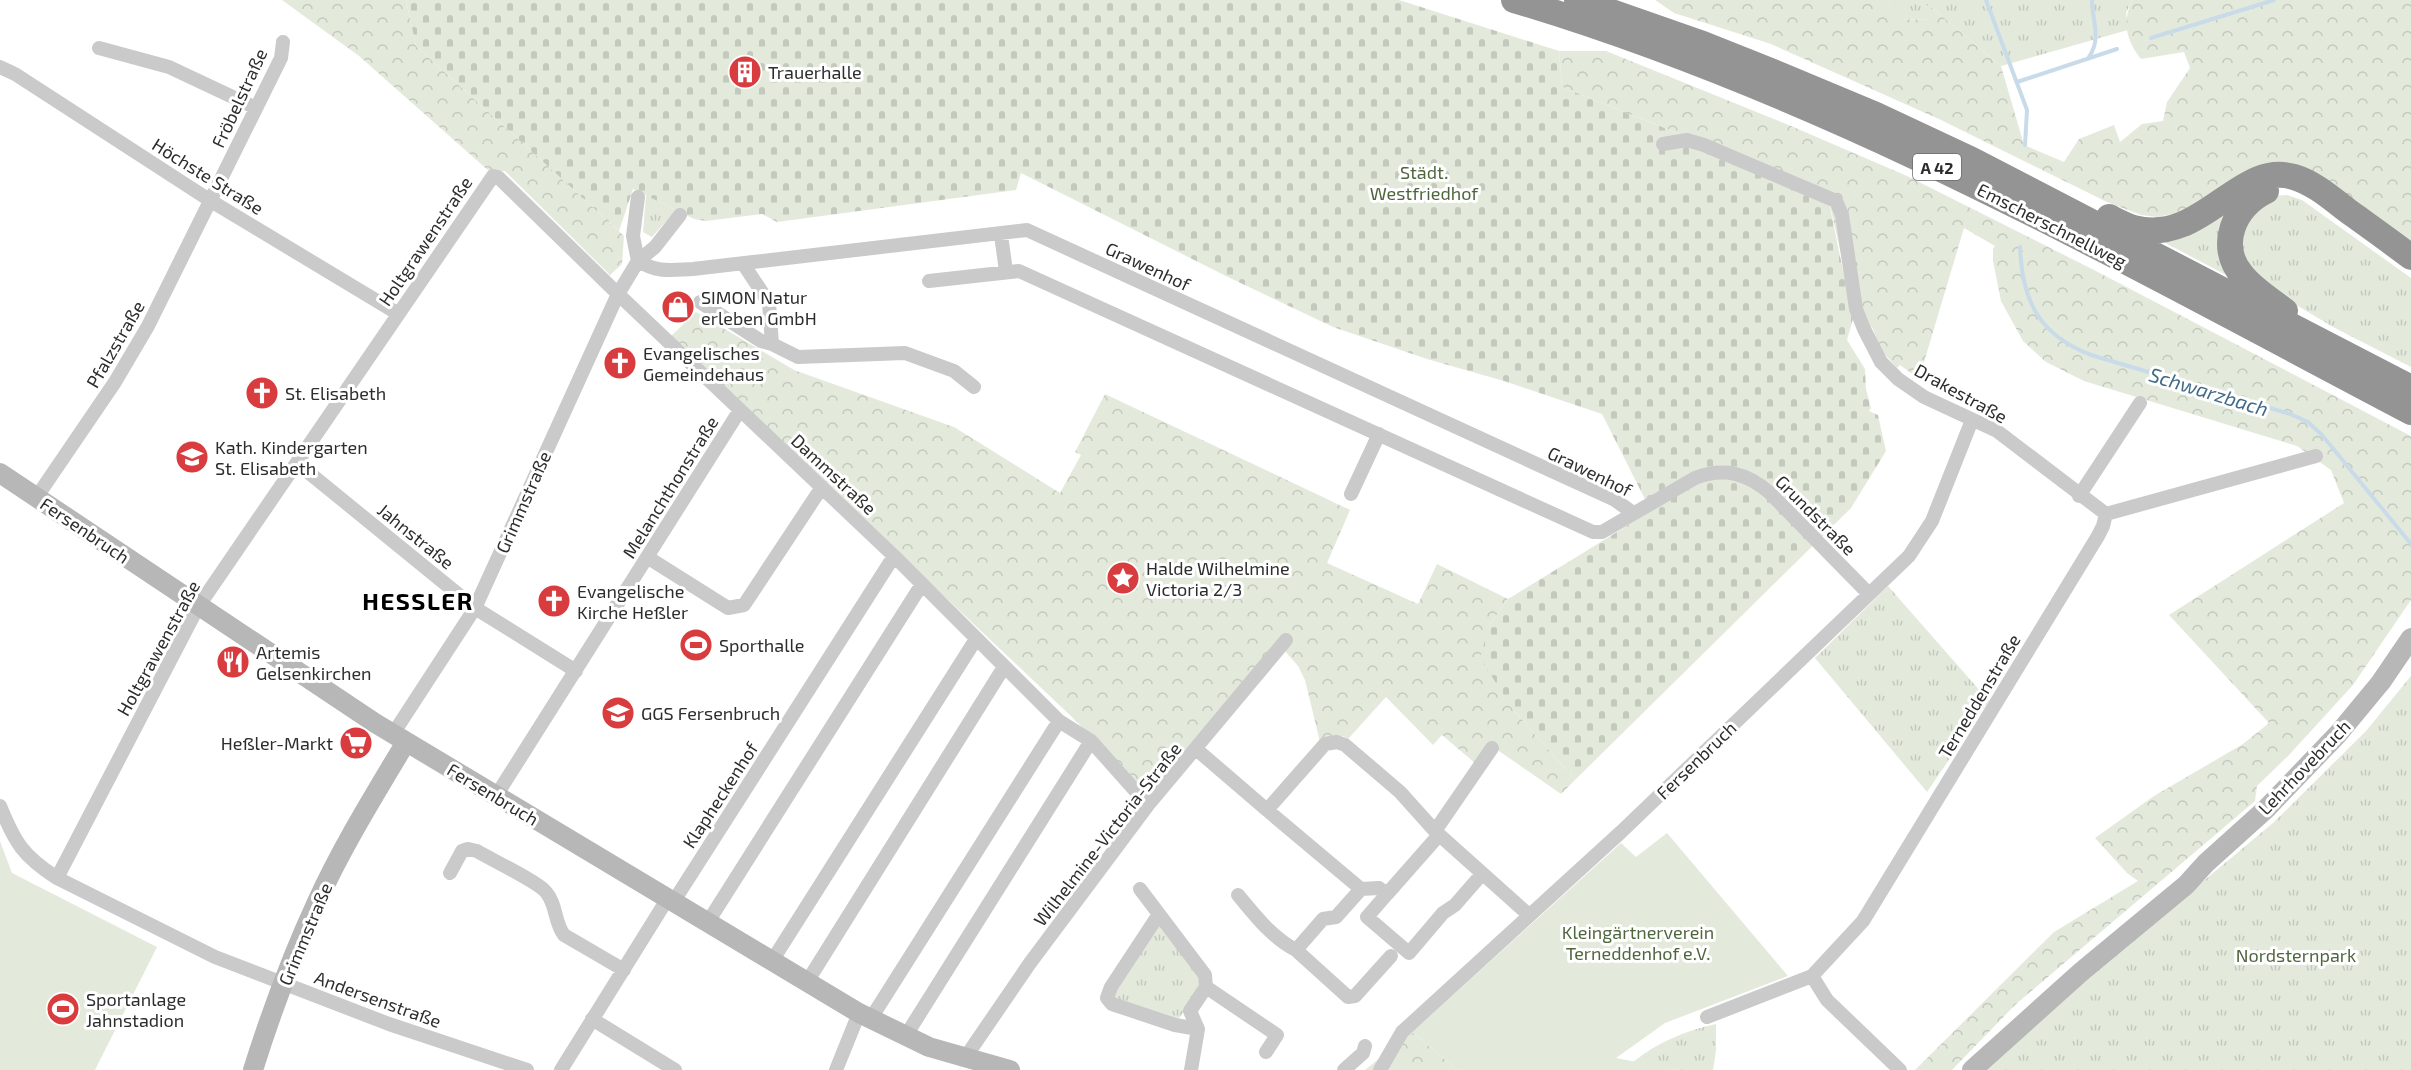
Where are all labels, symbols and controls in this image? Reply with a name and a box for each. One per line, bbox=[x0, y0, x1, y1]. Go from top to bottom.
street label: Fröbelstraße bbox=[206, 45, 272, 151]
building icon: Trauerhalle bbox=[727, 54, 763, 90]
place label: Trauerhalle bbox=[768, 61, 862, 83]
street label: Höchste Straße bbox=[148, 133, 268, 219]
road number: A 42 bbox=[1913, 154, 1961, 180]
park label: Städt. Westfriedhof bbox=[1370, 161, 1479, 204]
street label: Holtgrawenstraße bbox=[374, 172, 476, 310]
street label: Emscherschnellweg bbox=[1974, 178, 2130, 272]
street label: Grawenhof bbox=[1102, 237, 1195, 296]
place label: SIMON Natur erleben GmbH bbox=[701, 286, 817, 329]
shop icon: SIMON Natur erleben GmbH bbox=[660, 289, 696, 325]
street label: Pfalzstraße bbox=[81, 297, 149, 391]
place label: Evangelisches Gemeindehaus bbox=[643, 342, 764, 385]
church icon: Evangelisches Gemeindehaus bbox=[602, 345, 638, 381]
street label: Drakestraße bbox=[1911, 359, 2011, 427]
water label: Schwarzbach bbox=[2147, 362, 2271, 420]
church icon: St. Elisabeth bbox=[244, 375, 280, 411]
place label: St. Elisabeth bbox=[285, 382, 386, 404]
street label: Melanchthonstraße bbox=[617, 412, 723, 562]
street label: Dammstraße bbox=[787, 429, 881, 519]
place label: Kath. Kindergarten St. Elisabeth bbox=[215, 436, 368, 479]
school or university icon: Kath. Kindergarten St. Elisabeth bbox=[174, 439, 210, 475]
street label: Grawenhof bbox=[1544, 441, 1637, 501]
street label: Grimmstraße bbox=[491, 448, 555, 556]
street label: Grundstraße bbox=[1771, 470, 1861, 560]
street label: Fersenbruch bbox=[36, 492, 134, 568]
street label: Jahnstraße bbox=[373, 499, 459, 573]
place label: Halde Wilhelmine Victoria 2/3 bbox=[1146, 557, 1290, 600]
place icon: Halde Wilhelmine Victoria 2/3 bbox=[1105, 560, 1141, 596]
street label: Holtgrawenstraße bbox=[112, 577, 204, 719]
place label: Evangelische Kirche Heßler bbox=[577, 580, 688, 623]
church icon: Evangelische Kirche Heßler bbox=[536, 583, 572, 619]
district label: HESSLER bbox=[362, 586, 474, 615]
sports icon: Sporthalle bbox=[678, 627, 714, 663]
street label: Terneddenstraße bbox=[1933, 630, 2025, 762]
place label: Sporthalle bbox=[719, 634, 805, 656]
place label: Artemis Gelsenkirchen bbox=[256, 641, 372, 684]
restaurant icon: Artemis Gelsenkirchen bbox=[215, 644, 251, 680]
school or university icon: GGS Fersenbruch bbox=[600, 695, 636, 731]
place label: GGS Fersenbruch bbox=[641, 702, 780, 724]
street label: Lehrhovebruch bbox=[2253, 715, 2355, 819]
street label: Fersenbruch bbox=[1651, 716, 1741, 804]
supermarket icon: Heßler-Markt bbox=[338, 725, 374, 761]
place label: Heßler-Markt bbox=[221, 732, 333, 754]
street label: Klapheckenhof bbox=[678, 737, 763, 852]
street label: Wilhelmine-Victoria-Straße bbox=[1028, 738, 1186, 930]
street label: Fersenbruch bbox=[443, 758, 543, 830]
street label: Grimmstraße bbox=[273, 879, 337, 989]
park label: Kleingärtnerverein Terneddenhof e.V. bbox=[1562, 921, 1714, 964]
park label: Nordsternpark bbox=[2236, 944, 2356, 966]
street label: Andersenstraße bbox=[312, 966, 444, 1032]
place label: Sportanlage Jahnstadion bbox=[86, 988, 186, 1031]
sports icon: Sportanlage Jahnstadion bbox=[45, 991, 81, 1027]

